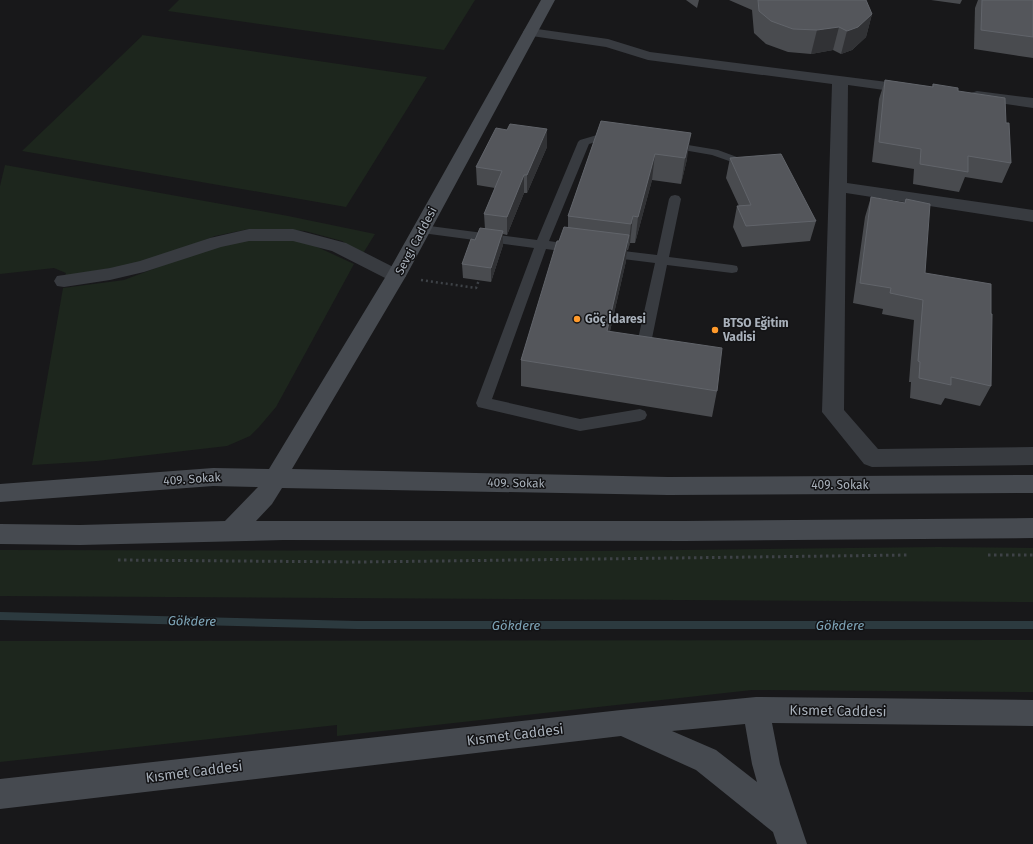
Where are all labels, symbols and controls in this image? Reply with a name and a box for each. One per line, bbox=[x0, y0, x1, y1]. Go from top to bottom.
street label: Sevgi Caddesi bbox=[392, 205, 440, 277]
place label: Göç İdaresi bbox=[585, 311, 646, 327]
marker: Göç İdaresi bbox=[572, 314, 582, 324]
place label: BTSO Eğitim Vadisi bbox=[722, 316, 789, 344]
marker: BTSO Eğitim Vadisi bbox=[710, 325, 720, 335]
street label: 409. Sokak bbox=[163, 470, 222, 488]
street label: 409. Sokak bbox=[487, 475, 546, 491]
street label: 409. Sokak bbox=[811, 478, 870, 492]
water label: Gökdere bbox=[168, 613, 217, 629]
water label: Gökdere bbox=[492, 618, 540, 633]
water label: Gökdere bbox=[816, 618, 864, 633]
street label: Kısmet Caddesi bbox=[789, 702, 887, 720]
street label: Kısmet Caddesi bbox=[466, 721, 564, 749]
street label: Kısmet Caddesi bbox=[145, 758, 243, 786]

